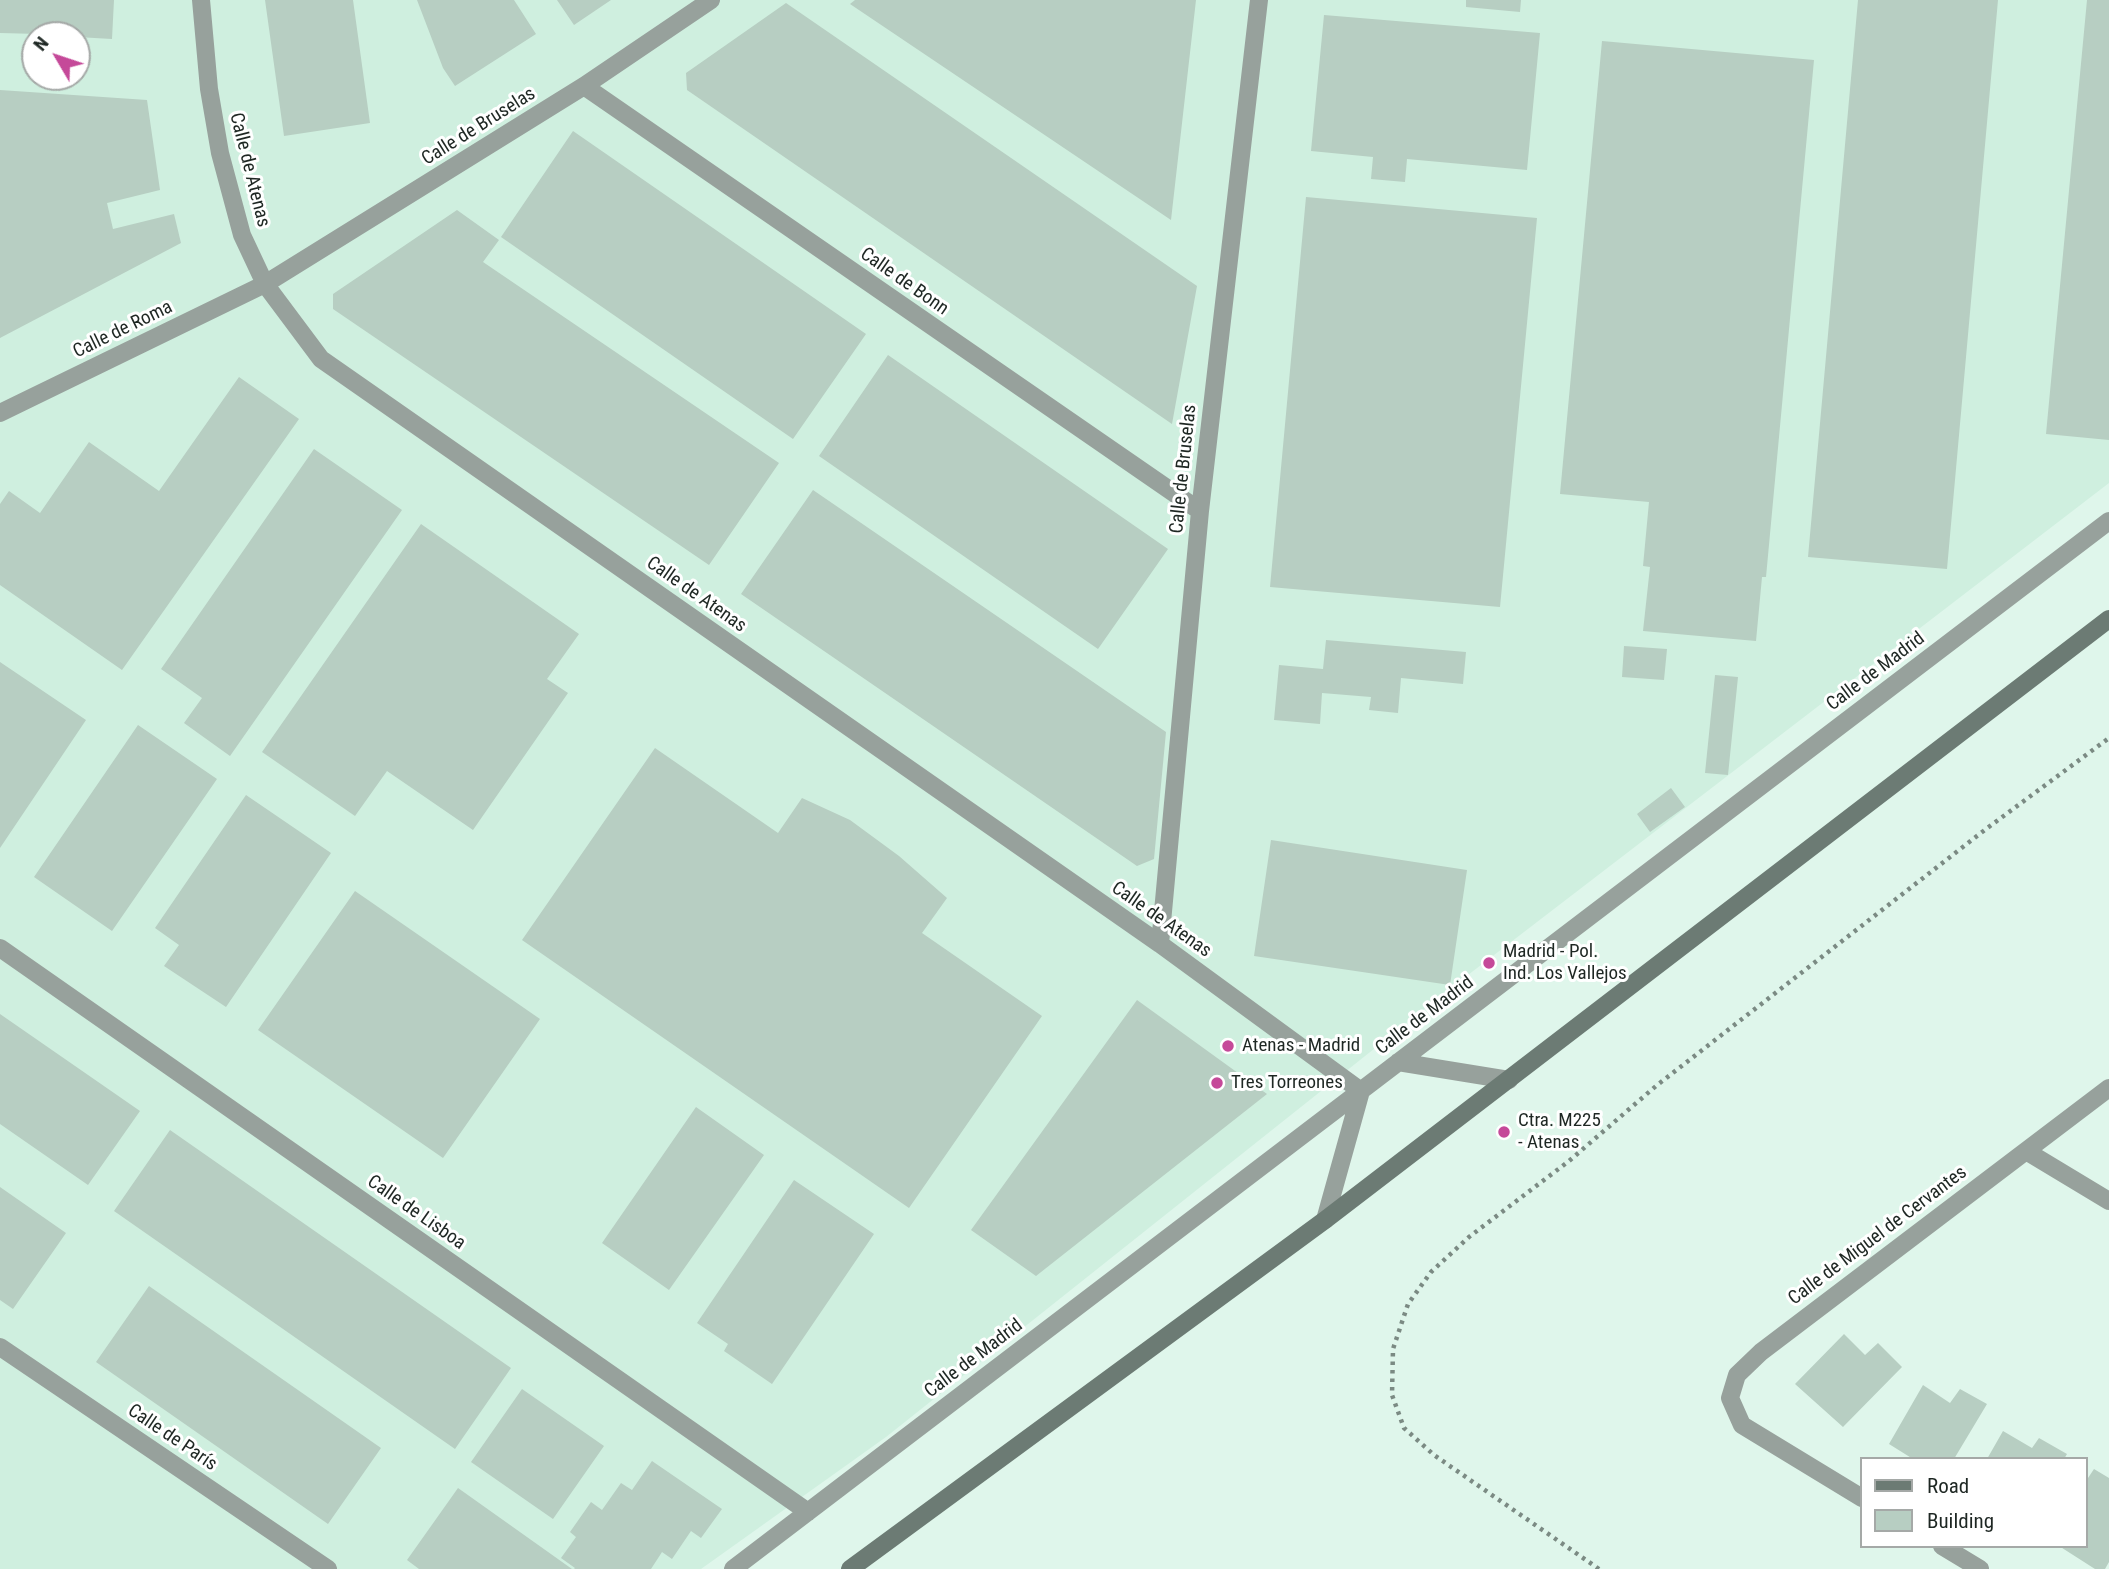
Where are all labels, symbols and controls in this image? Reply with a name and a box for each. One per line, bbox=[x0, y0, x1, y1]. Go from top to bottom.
north arrow bbox=[21, 21, 91, 91]
text: N bbox=[28, 32, 53, 55]
street label: Calle de Bruselas bbox=[418, 83, 540, 171]
street label: Calle de Atenas bbox=[224, 111, 274, 229]
street label: Calle de Bonn bbox=[855, 243, 953, 321]
street label: Calle de Roma bbox=[70, 296, 176, 364]
street label: Calle de Bruselas bbox=[1166, 403, 1202, 535]
street label: Calle de Atenas bbox=[642, 552, 750, 638]
street label: Calle de Madrid bbox=[1822, 628, 1930, 716]
street label: Calle de Atenas bbox=[1107, 877, 1215, 963]
place label: Madrid - Pol. Ind. Los Vallejos bbox=[1503, 941, 1627, 985]
marker: Madrid - Pol. Ind. Los Vallejos bbox=[1481, 955, 1497, 971]
street label: Calle de Madrid bbox=[1371, 972, 1479, 1060]
place label: Atenas - Madrid bbox=[1242, 1035, 1360, 1057]
marker: Atenas - Madrid bbox=[1220, 1038, 1236, 1054]
place label: Tres Torreones bbox=[1231, 1072, 1343, 1094]
marker: Tres Torreones bbox=[1209, 1075, 1225, 1091]
place label: Ctra. M225 - Atenas bbox=[1518, 1110, 1601, 1154]
marker: Ctra. M225 - Atenas bbox=[1496, 1124, 1512, 1140]
street label: Calle de Miguel de Cervantes bbox=[1784, 1162, 1972, 1310]
street label: Calle de Lisboa bbox=[363, 1171, 469, 1255]
street label: Calle de Madrid bbox=[920, 1315, 1028, 1403]
street label: Calle de París bbox=[123, 1400, 221, 1476]
legend bbox=[1860, 1457, 2088, 1548]
text: Road bbox=[1927, 1474, 1969, 1498]
text: Building bbox=[1927, 1509, 1994, 1533]

